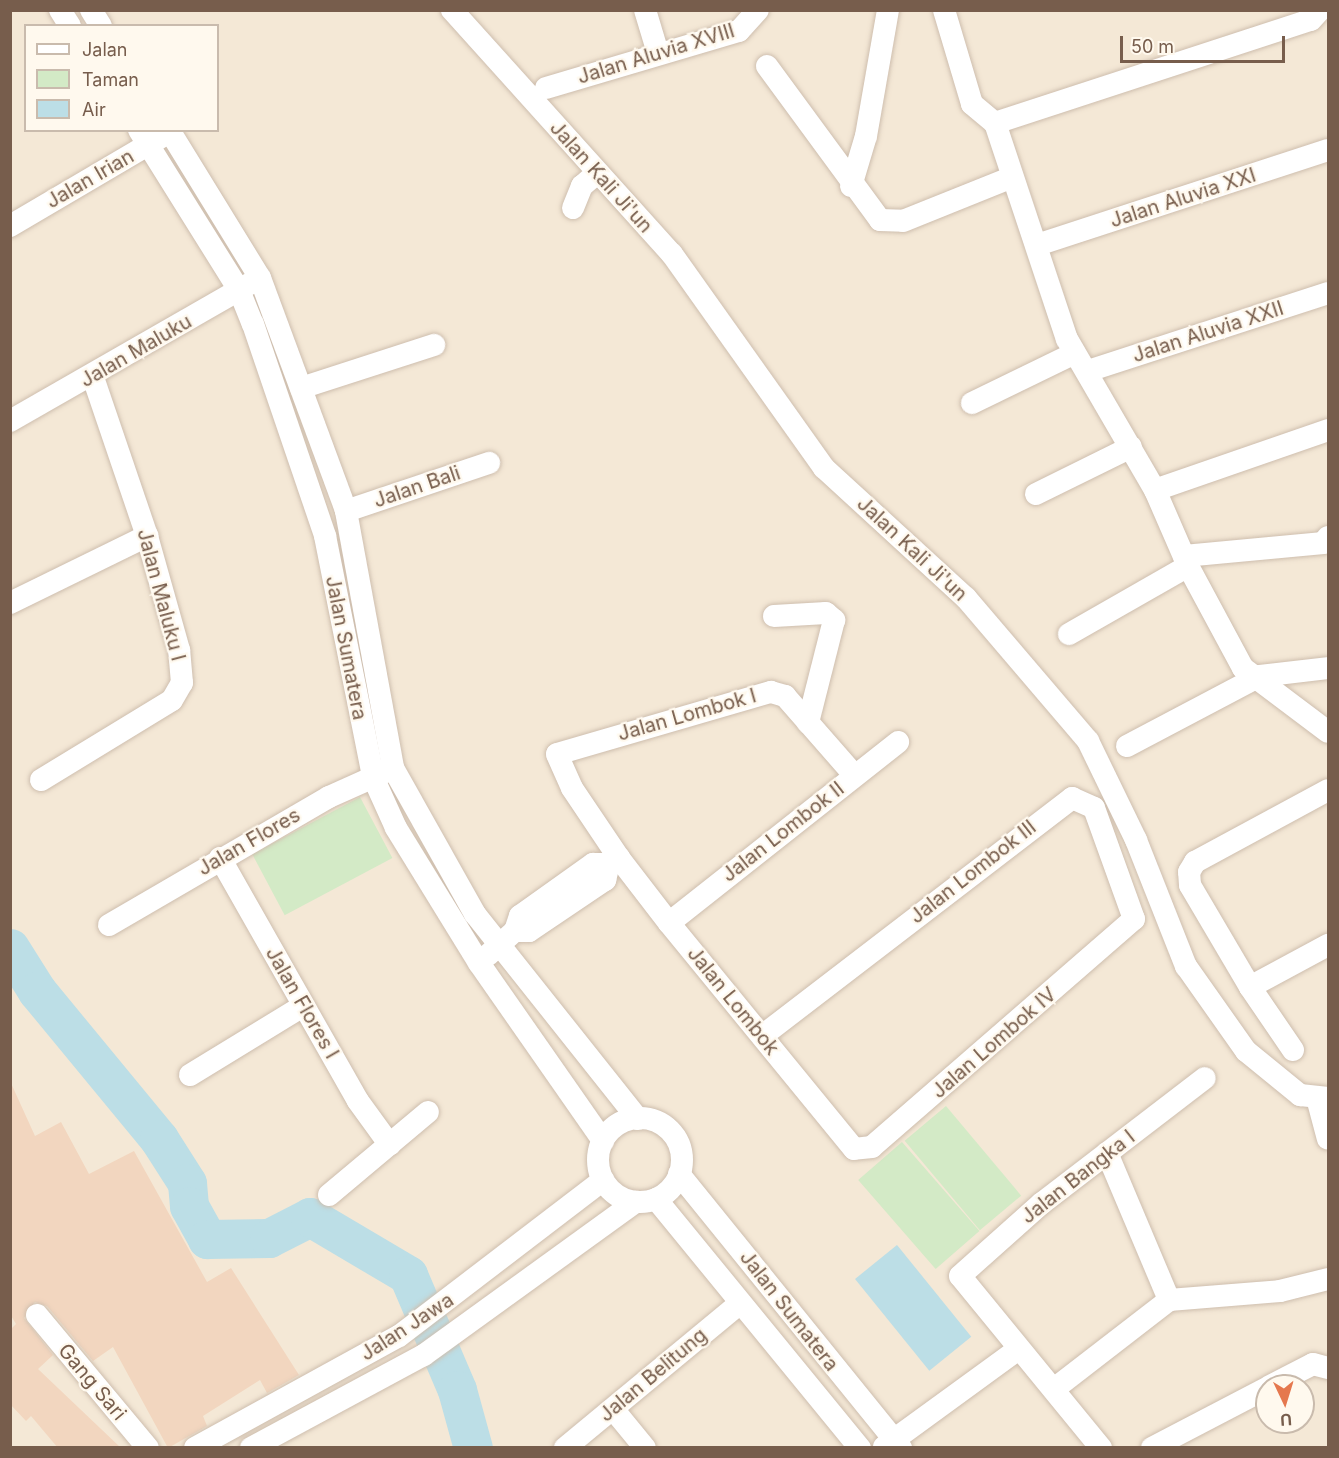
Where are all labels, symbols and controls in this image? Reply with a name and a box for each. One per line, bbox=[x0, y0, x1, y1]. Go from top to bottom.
street label: Jalan Aluvia XVIII bbox=[574, 19, 738, 89]
legend bbox=[24, 24, 219, 132]
scale bar bbox=[1123, 24, 1288, 62]
text: 50 m bbox=[1131, 36, 1174, 57]
text: Jalan bbox=[82, 39, 127, 60]
text: Taman bbox=[82, 69, 139, 90]
text: Air bbox=[82, 99, 106, 120]
street label: Jalan Kali Ji'un bbox=[545, 116, 657, 238]
street label: Jalan Irian bbox=[42, 144, 138, 214]
street label: Jalan Aluvia XXI bbox=[1107, 163, 1259, 233]
street label: Jalan Aluvia XXII bbox=[1129, 296, 1287, 368]
street label: Jalan Maluku bbox=[76, 309, 196, 393]
street label: Jalan Bali bbox=[370, 461, 464, 513]
street label: Jalan Kali Ji'un bbox=[852, 492, 972, 606]
street label: Jalan Maluku I bbox=[132, 526, 190, 664]
street label: Jalan Sumatera bbox=[320, 574, 372, 722]
street label: Jalan Lombok I bbox=[615, 684, 759, 746]
street label: Jalan Lombok II bbox=[717, 777, 849, 887]
street label: Jalan Flores bbox=[194, 803, 304, 881]
street label: Jalan Lombok III bbox=[905, 815, 1041, 929]
street label: Jalan Lombok bbox=[682, 942, 784, 1060]
street label: Jalan Flores I bbox=[260, 943, 344, 1063]
street label: Jalan Lombok IV bbox=[927, 982, 1061, 1104]
street label: Jalan Bangka I bbox=[1016, 1125, 1140, 1229]
street label: Jalan Sumatera bbox=[734, 1246, 844, 1376]
street label: Jalan Jawa bbox=[356, 1288, 458, 1366]
street label: Jalan Belitung bbox=[594, 1323, 712, 1427]
street label: Gang Sari bbox=[53, 1339, 131, 1425]
north arrow bbox=[1255, 1374, 1315, 1434]
text: U bbox=[1280, 1410, 1293, 1430]

